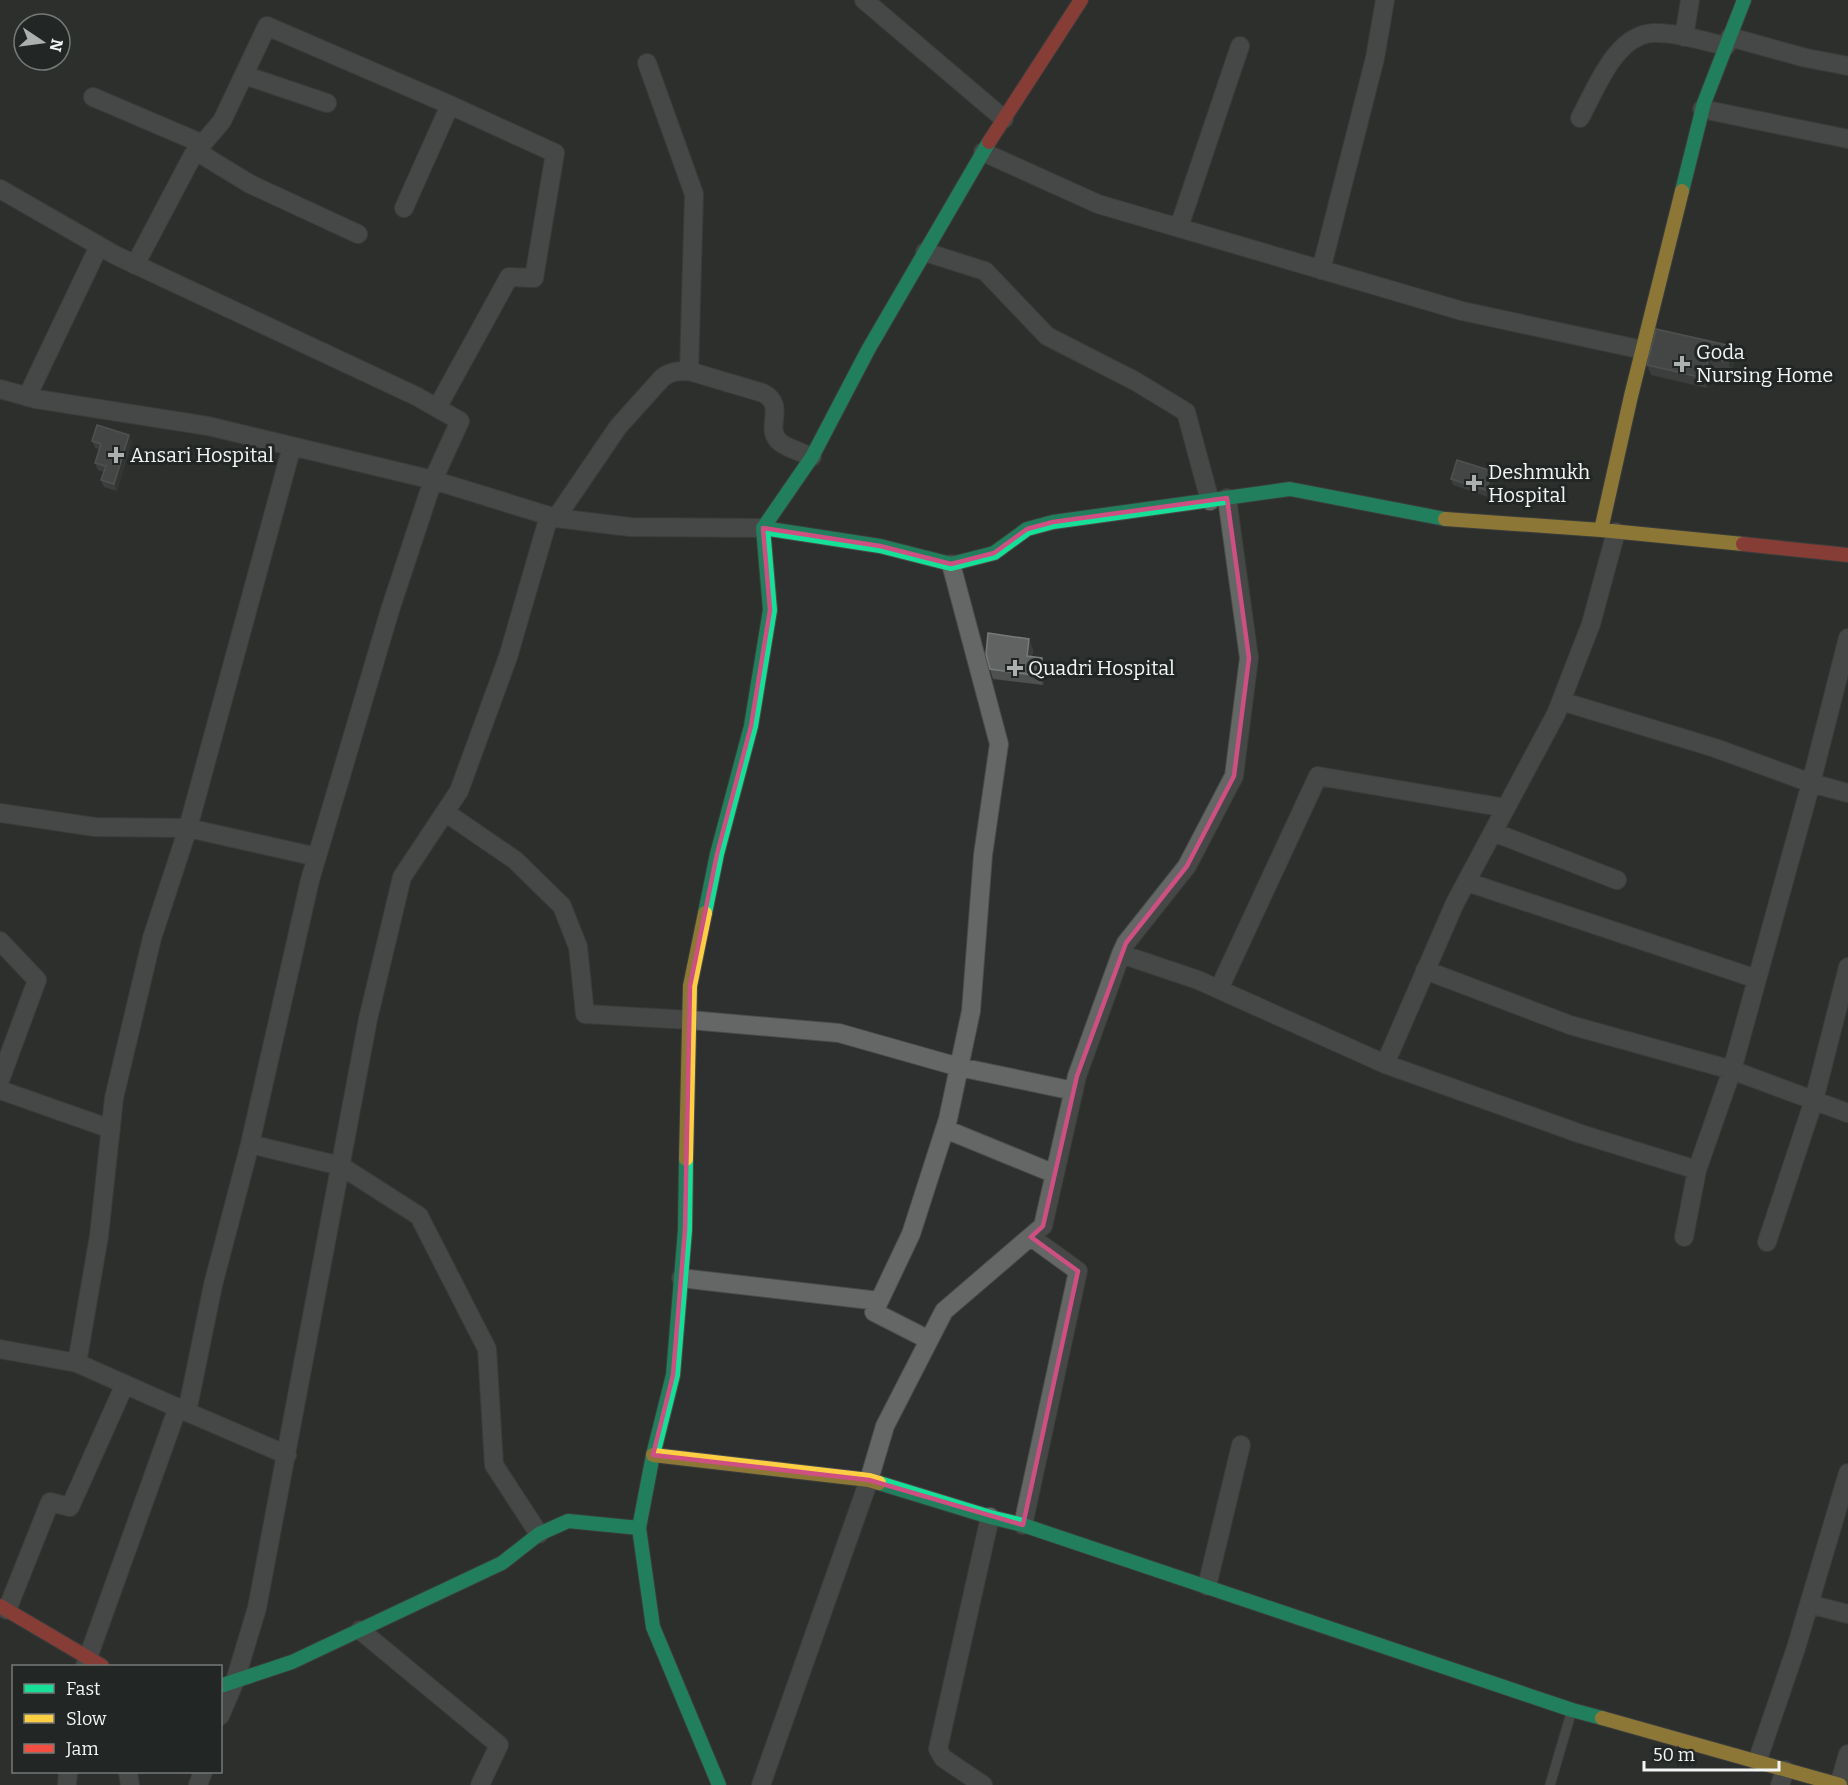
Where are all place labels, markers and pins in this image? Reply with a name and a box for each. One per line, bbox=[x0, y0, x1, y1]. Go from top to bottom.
place label: Goda Nursing Home bbox=[1696, 340, 1833, 387]
marker: Goda Nursing Home bbox=[1673, 355, 1691, 373]
place label: Ansari Hospital bbox=[130, 443, 274, 467]
marker: Ansari Hospital bbox=[107, 446, 125, 464]
place label: Deshmukh Hospital bbox=[1488, 460, 1591, 507]
marker: Deshmukh Hospital bbox=[1465, 474, 1483, 492]
place label: Quadri Hospital bbox=[1028, 656, 1175, 680]
marker: Quadri Hospital bbox=[1006, 659, 1024, 677]

